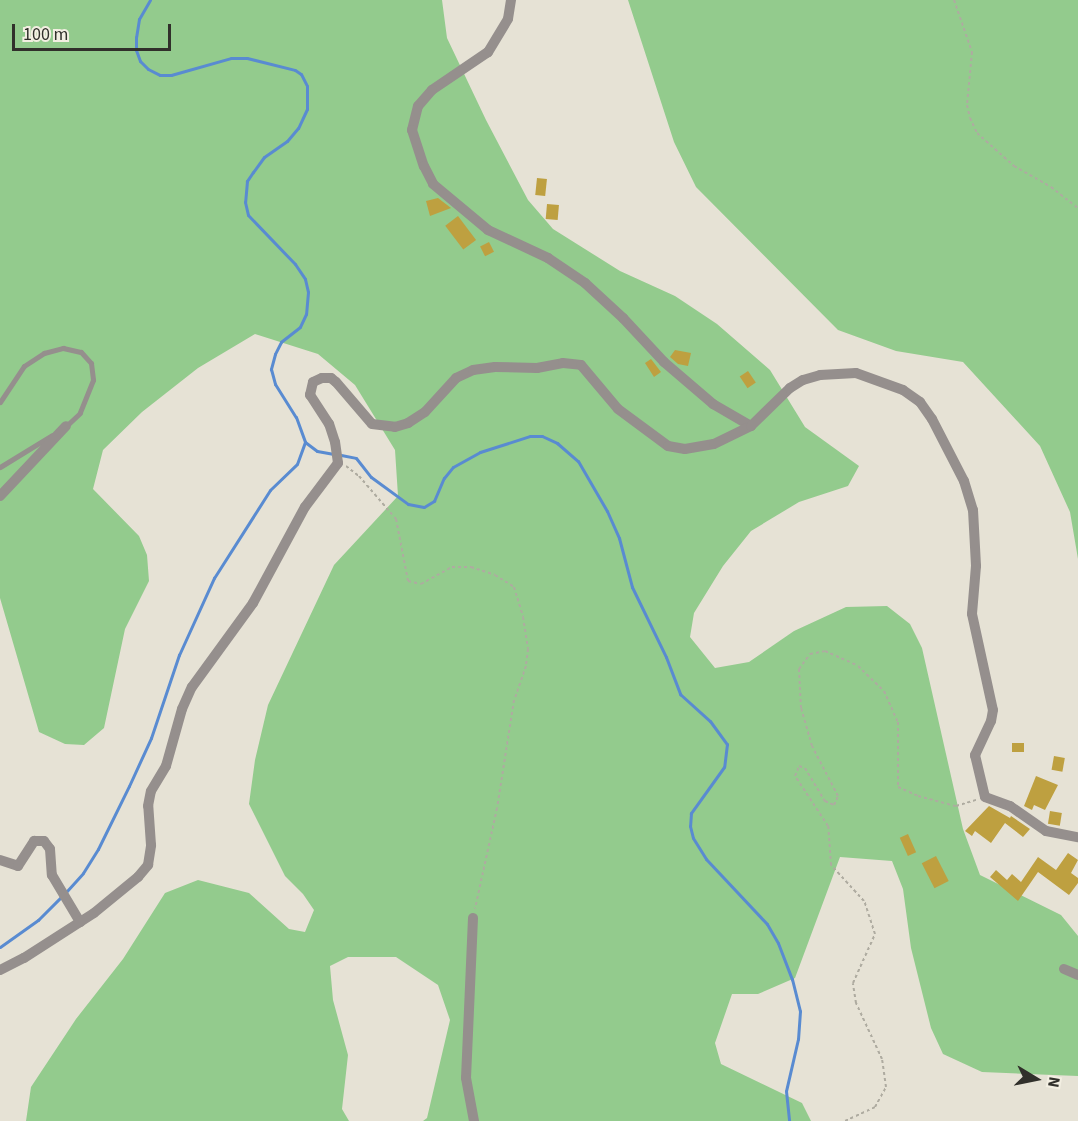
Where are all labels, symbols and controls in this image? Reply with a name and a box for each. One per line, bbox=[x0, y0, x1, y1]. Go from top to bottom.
scale bar bbox=[15, 12, 174, 50]
text: 100 m bbox=[23, 22, 68, 47]
north arrow bbox=[1006, 1049, 1066, 1109]
text: N bbox=[1042, 1075, 1065, 1089]

